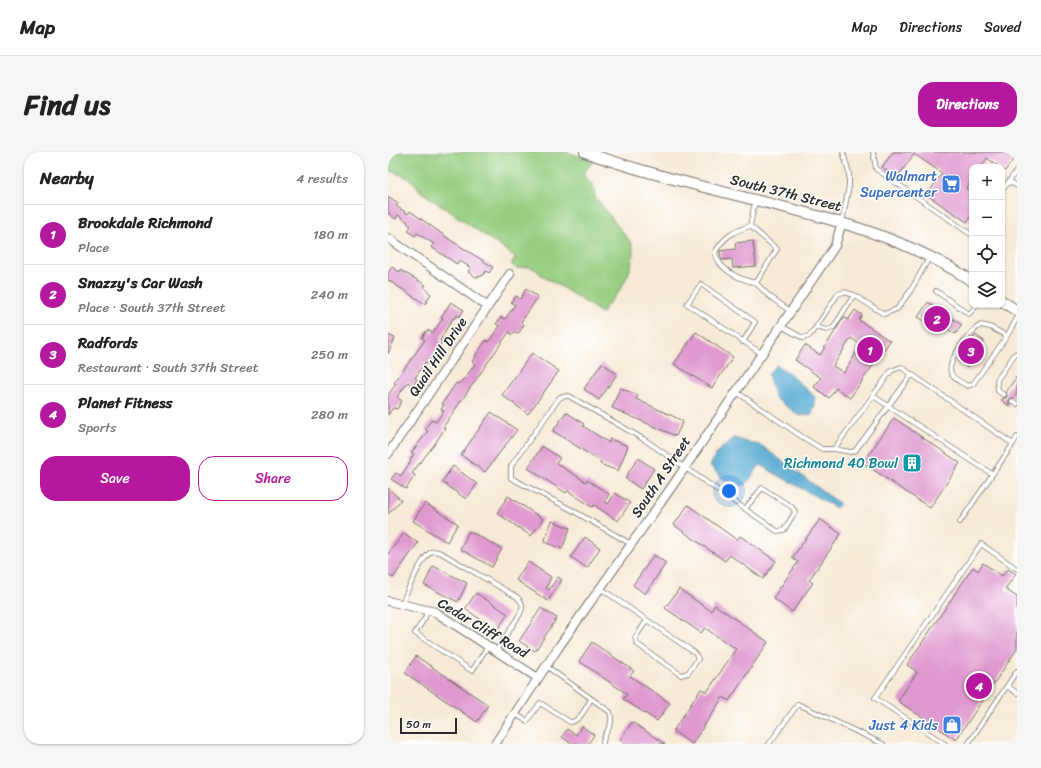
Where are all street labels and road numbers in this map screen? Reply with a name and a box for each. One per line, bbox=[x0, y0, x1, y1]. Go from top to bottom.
street label: South 37th Street bbox=[728, 167, 844, 219]
street label: Quail Hill Drive bbox=[402, 312, 474, 402]
street label: South A Street bbox=[624, 431, 698, 523]
street label: Cedar Cliff Road bbox=[433, 591, 535, 666]

